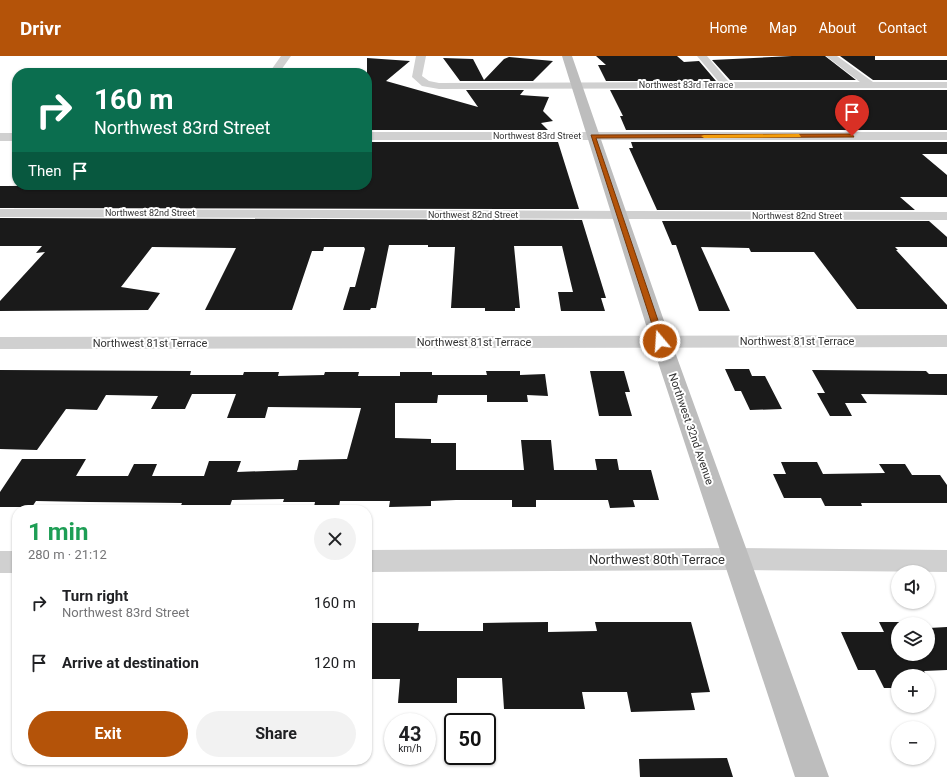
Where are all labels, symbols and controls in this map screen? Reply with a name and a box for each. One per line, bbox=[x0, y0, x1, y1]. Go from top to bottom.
text: Drivr bbox=[20, 17, 61, 40]
text: Home bbox=[709, 20, 747, 36]
text: Map bbox=[769, 20, 797, 36]
text: About bbox=[819, 20, 856, 36]
text: Contact bbox=[878, 20, 927, 36]
street label: Northwest 83rd Terrace bbox=[639, 80, 733, 90]
text: 160 m bbox=[94, 83, 173, 116]
icon: right bbox=[28, 84, 80, 136]
pin bbox=[835, 95, 869, 136]
icon: arrive bbox=[841, 101, 863, 123]
text: Northwest 83rd Street bbox=[94, 117, 270, 138]
street label: Northwest 83rd Street bbox=[493, 131, 581, 141]
icon: arrive bbox=[69, 160, 91, 182]
text: Then bbox=[28, 162, 61, 180]
street label: Northwest 82nd Street bbox=[105, 208, 195, 218]
street label: Northwest 82nd Street bbox=[428, 210, 518, 220]
street label: Northwest 82nd Street bbox=[752, 211, 842, 221]
position arrow bbox=[639, 320, 681, 362]
street label: Northwest 81st Terrace bbox=[740, 335, 855, 348]
street label: Northwest 81st Terrace bbox=[417, 336, 532, 349]
street label: Northwest 81st Terrace bbox=[93, 337, 208, 350]
street label: Northwest 32nd Avenue bbox=[666, 371, 716, 487]
text: 1 min bbox=[28, 518, 88, 546]
button: close bbox=[314, 518, 356, 560]
text: 280 m · 21:12 bbox=[28, 547, 107, 562]
street label: Northwest 80th Terrace bbox=[589, 552, 725, 567]
map controls bbox=[891, 565, 935, 765]
button: sound bbox=[891, 565, 935, 609]
text: Turn right bbox=[62, 587, 128, 605]
icon: right bbox=[28, 592, 50, 614]
text: 160 m bbox=[314, 594, 356, 612]
text: Northwest 83rd Street bbox=[62, 605, 189, 620]
button: layers bbox=[891, 617, 935, 661]
icon: arrive bbox=[28, 652, 50, 674]
text: Arrive at destination bbox=[62, 654, 199, 672]
text: 120 m bbox=[314, 654, 356, 672]
button: + bbox=[891, 669, 935, 713]
button: Exit bbox=[28, 711, 188, 757]
button: Share bbox=[196, 711, 356, 757]
speed limit sign: 50 bbox=[444, 713, 496, 765]
button: − bbox=[891, 721, 935, 765]
text: 43 bbox=[399, 722, 421, 746]
text: km/h bbox=[398, 743, 422, 754]

